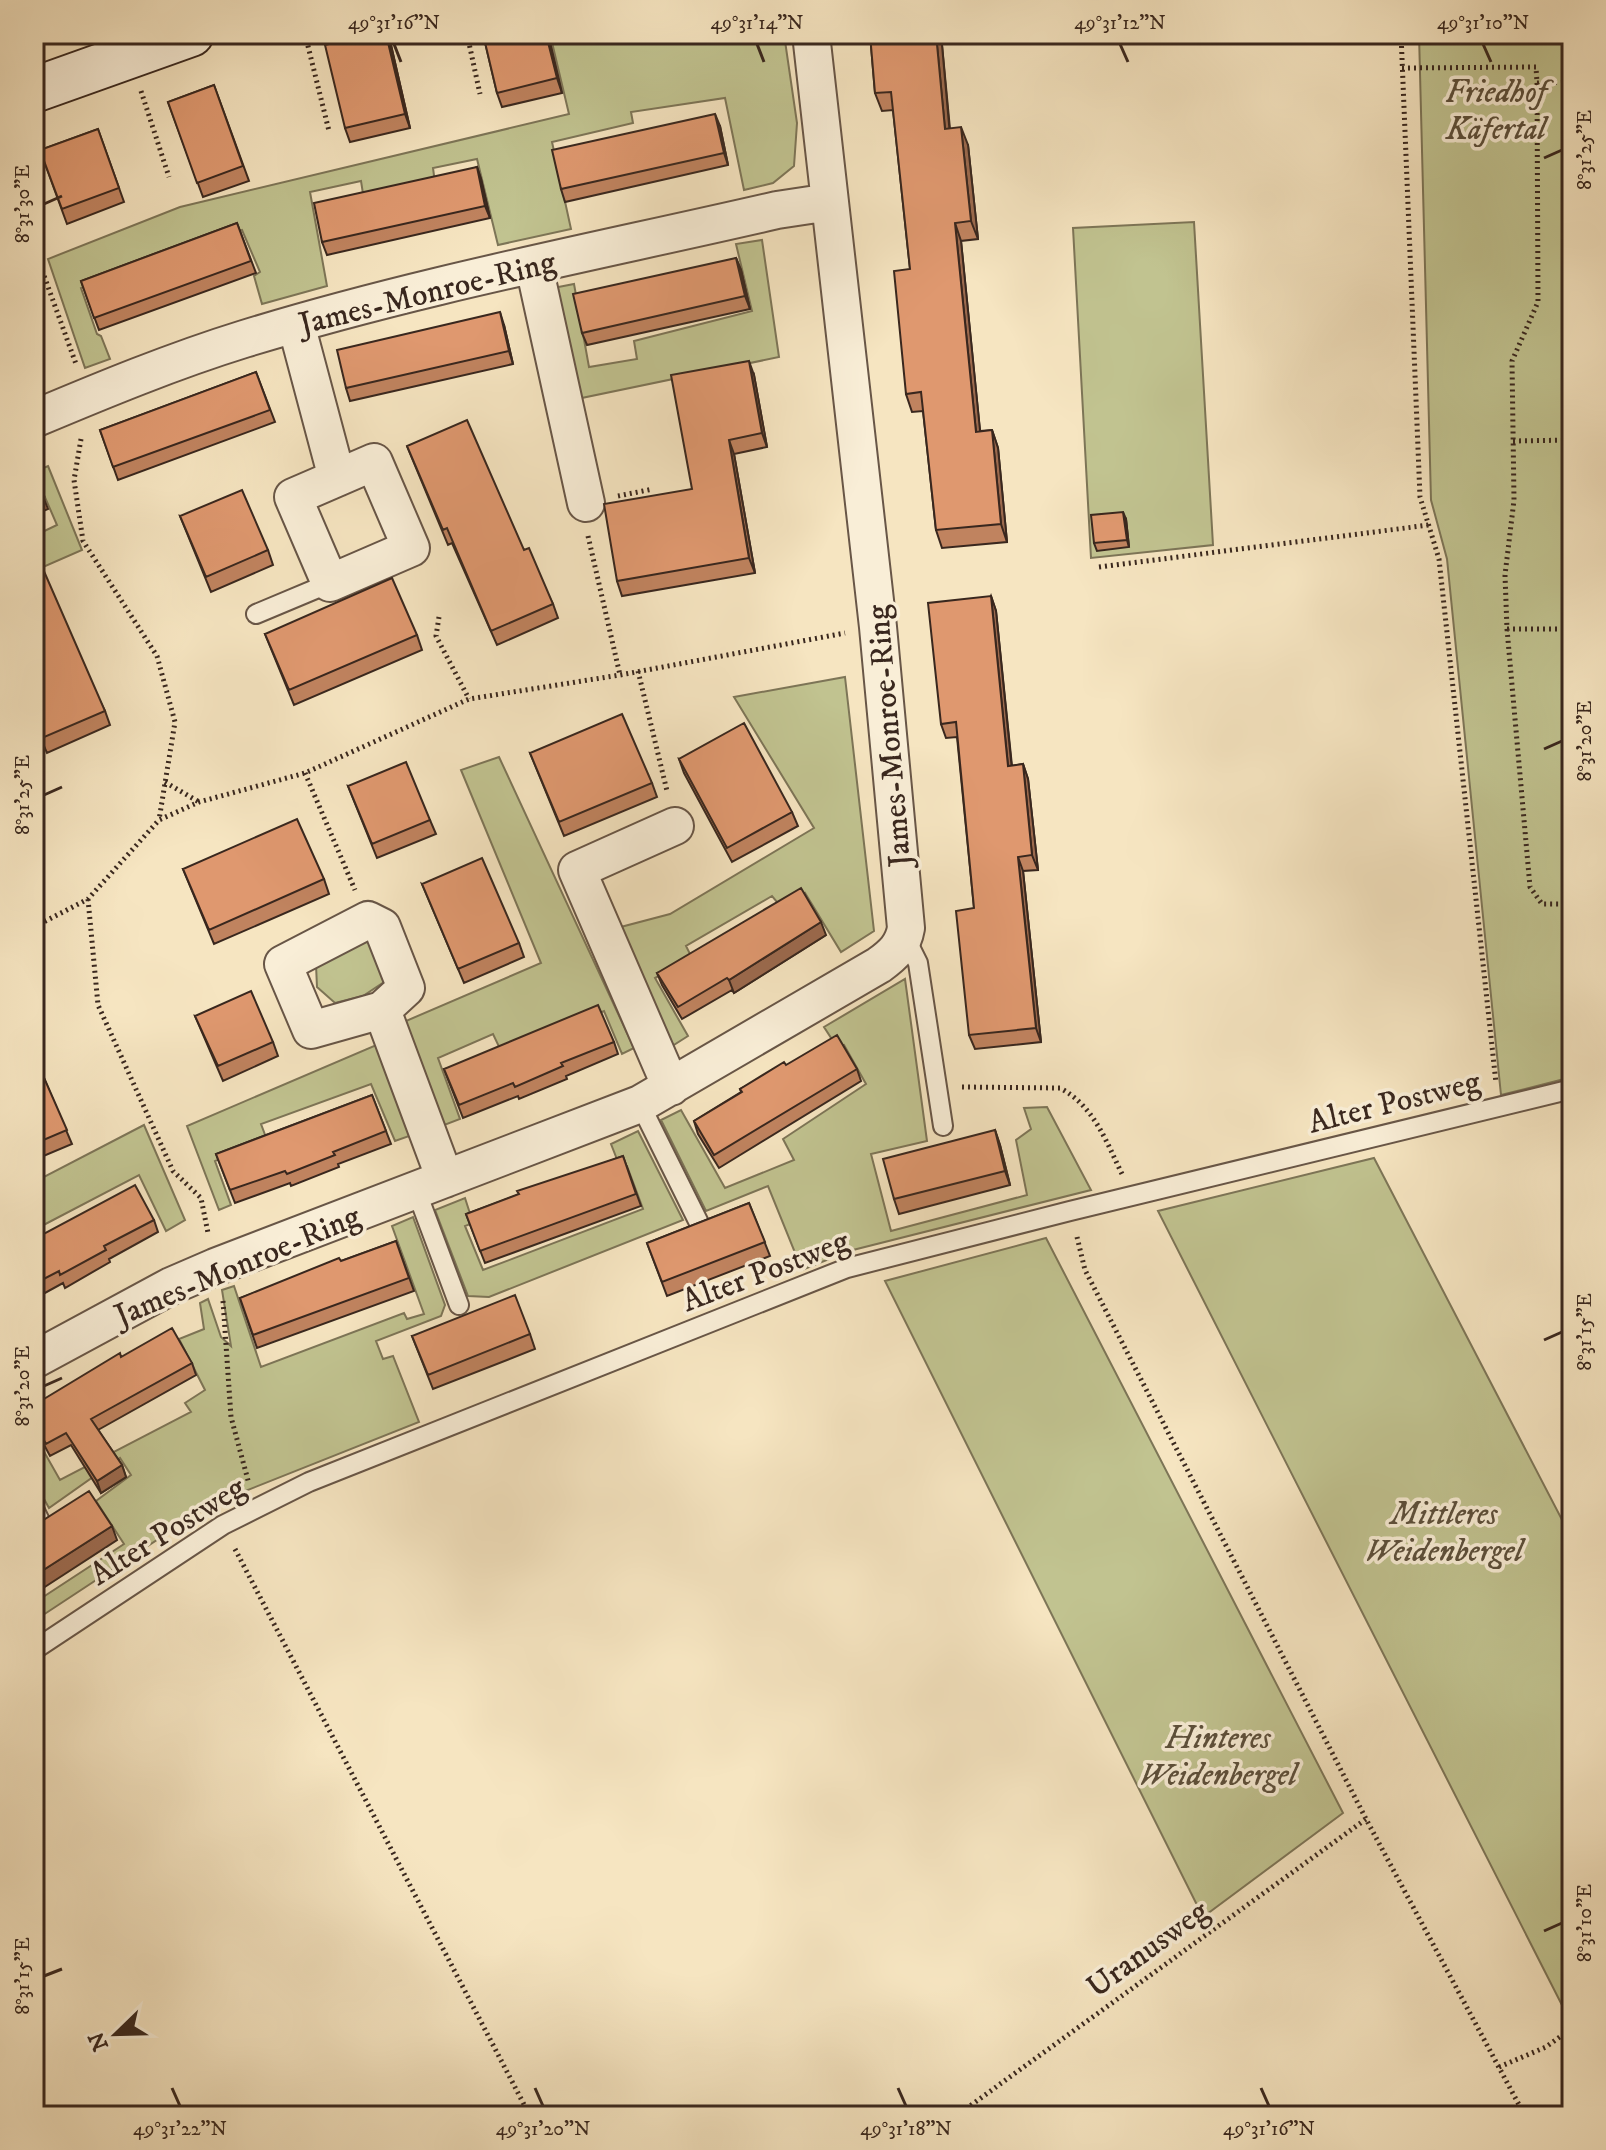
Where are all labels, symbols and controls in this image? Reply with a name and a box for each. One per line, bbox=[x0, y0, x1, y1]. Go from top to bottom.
text: 49°31'16"N bbox=[348, 11, 440, 36]
text: 49°31'14"N bbox=[710, 11, 804, 36]
text: 49°31'12"N bbox=[1074, 11, 1166, 36]
text: 49°31'10"N bbox=[1437, 11, 1529, 36]
park label: Friedhof Käfertal bbox=[1445, 73, 1555, 150]
text: 8°31'25"E bbox=[1573, 110, 1598, 190]
text: 8°31'30"E bbox=[11, 165, 36, 243]
street label: James-Monroe-Ring bbox=[292, 243, 560, 346]
street label: James-Monroe-Ring bbox=[859, 603, 922, 872]
text: 8°31'20"E bbox=[1573, 700, 1598, 782]
text: 8°31'25"E bbox=[11, 755, 36, 835]
street label: Alter Postweg bbox=[1304, 1062, 1485, 1144]
street label: James-Monroe-Ring bbox=[106, 1197, 367, 1338]
street label: Alter Postweg bbox=[676, 1222, 855, 1322]
text: 8°31'15"E bbox=[1573, 1293, 1598, 1371]
text: 8°31'20"E bbox=[11, 1345, 36, 1427]
street label: Alter Postweg bbox=[83, 1468, 254, 1595]
park label: Mittleres Weidenbergel bbox=[1365, 1495, 1527, 1572]
park label: Hinteres Weidenbergel bbox=[1139, 1719, 1301, 1796]
text: 8°31'10"E bbox=[1573, 1884, 1598, 1962]
street label: Uranusweg bbox=[1079, 1892, 1217, 2007]
text: 8°31'15"E bbox=[11, 1937, 36, 2015]
north arrow bbox=[76, 1994, 156, 2074]
text: N bbox=[83, 2028, 115, 2055]
text: 49°31'22"N bbox=[133, 2117, 227, 2142]
text: 49°31'20"N bbox=[496, 2117, 590, 2142]
text: 49°31'18"N bbox=[860, 2117, 952, 2142]
text: 49°31'16"N bbox=[1223, 2117, 1315, 2142]

